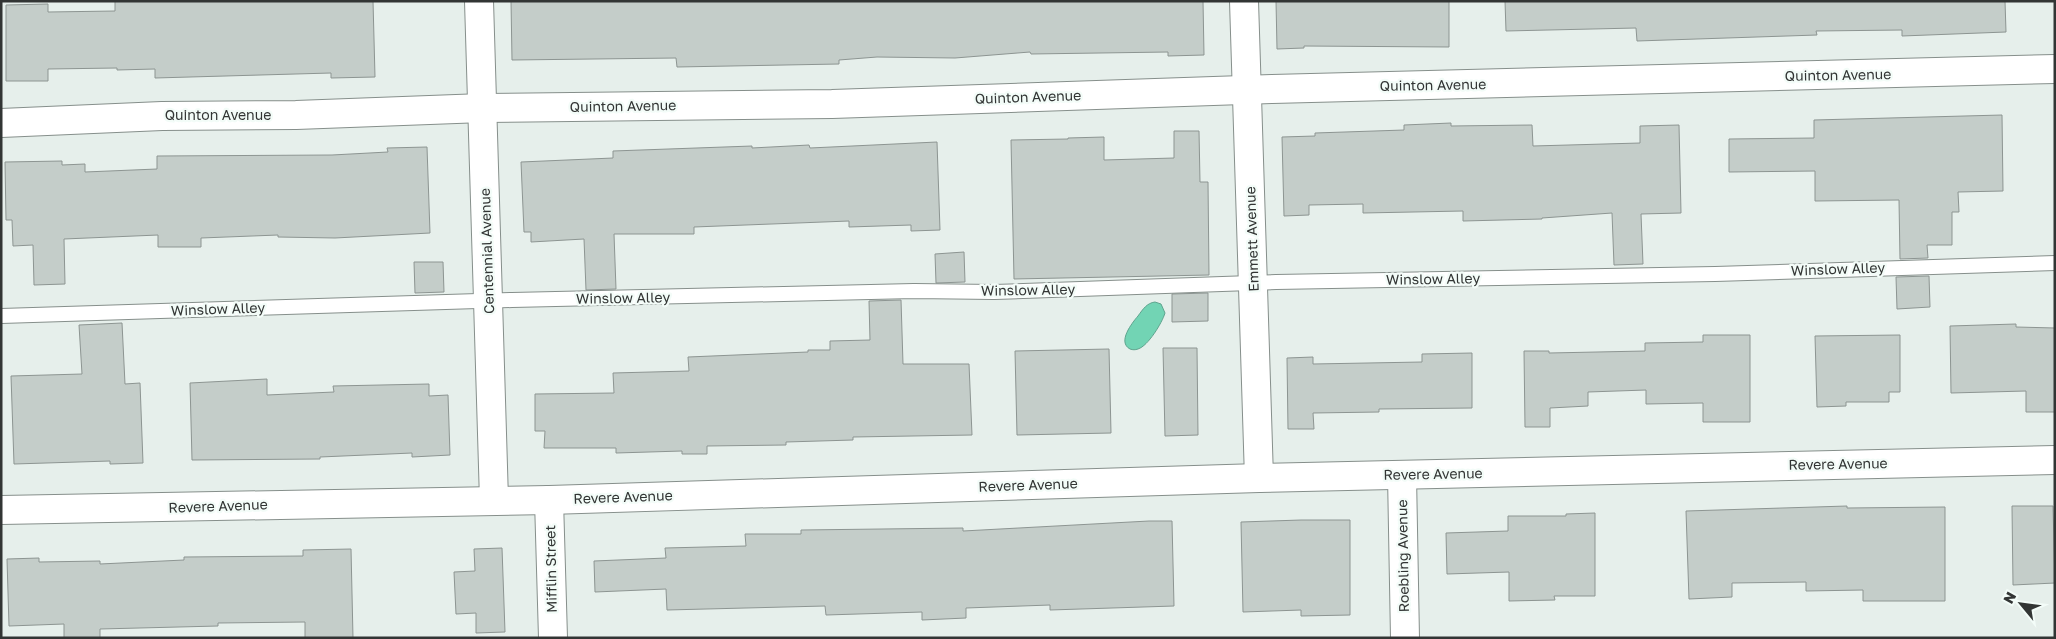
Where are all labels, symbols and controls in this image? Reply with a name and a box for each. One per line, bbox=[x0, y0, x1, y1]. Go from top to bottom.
street label: Quinton Avenue bbox=[1785, 65, 1891, 84]
street label: Quinton Avenue bbox=[1380, 75, 1486, 94]
street label: Quinton Avenue bbox=[974, 86, 1082, 107]
street label: Quinton Avenue bbox=[570, 96, 676, 115]
street label: Quinton Avenue bbox=[165, 106, 271, 123]
street label: Emmett Avenue bbox=[1241, 186, 1262, 292]
street label: Centennial Avenue bbox=[476, 188, 497, 314]
street label: Winslow Alley bbox=[1791, 258, 1886, 279]
street label: Winslow Alley bbox=[1386, 269, 1480, 288]
street label: Winslow Alley bbox=[981, 280, 1075, 299]
street label: Winslow Alley bbox=[576, 288, 670, 307]
street label: Winslow Alley bbox=[171, 298, 266, 319]
street label: Revere Avenue bbox=[1788, 454, 1888, 473]
street label: Revere Avenue bbox=[1383, 464, 1483, 483]
street label: Revere Avenue bbox=[978, 474, 1078, 495]
street label: Revere Avenue bbox=[573, 486, 673, 507]
street label: Revere Avenue bbox=[168, 495, 268, 516]
street label: Roebling Avenue bbox=[1393, 499, 1412, 613]
street label: Mifflin Street bbox=[541, 525, 560, 613]
north arrow bbox=[1996, 579, 2046, 629]
text: N bbox=[1999, 589, 2019, 606]

